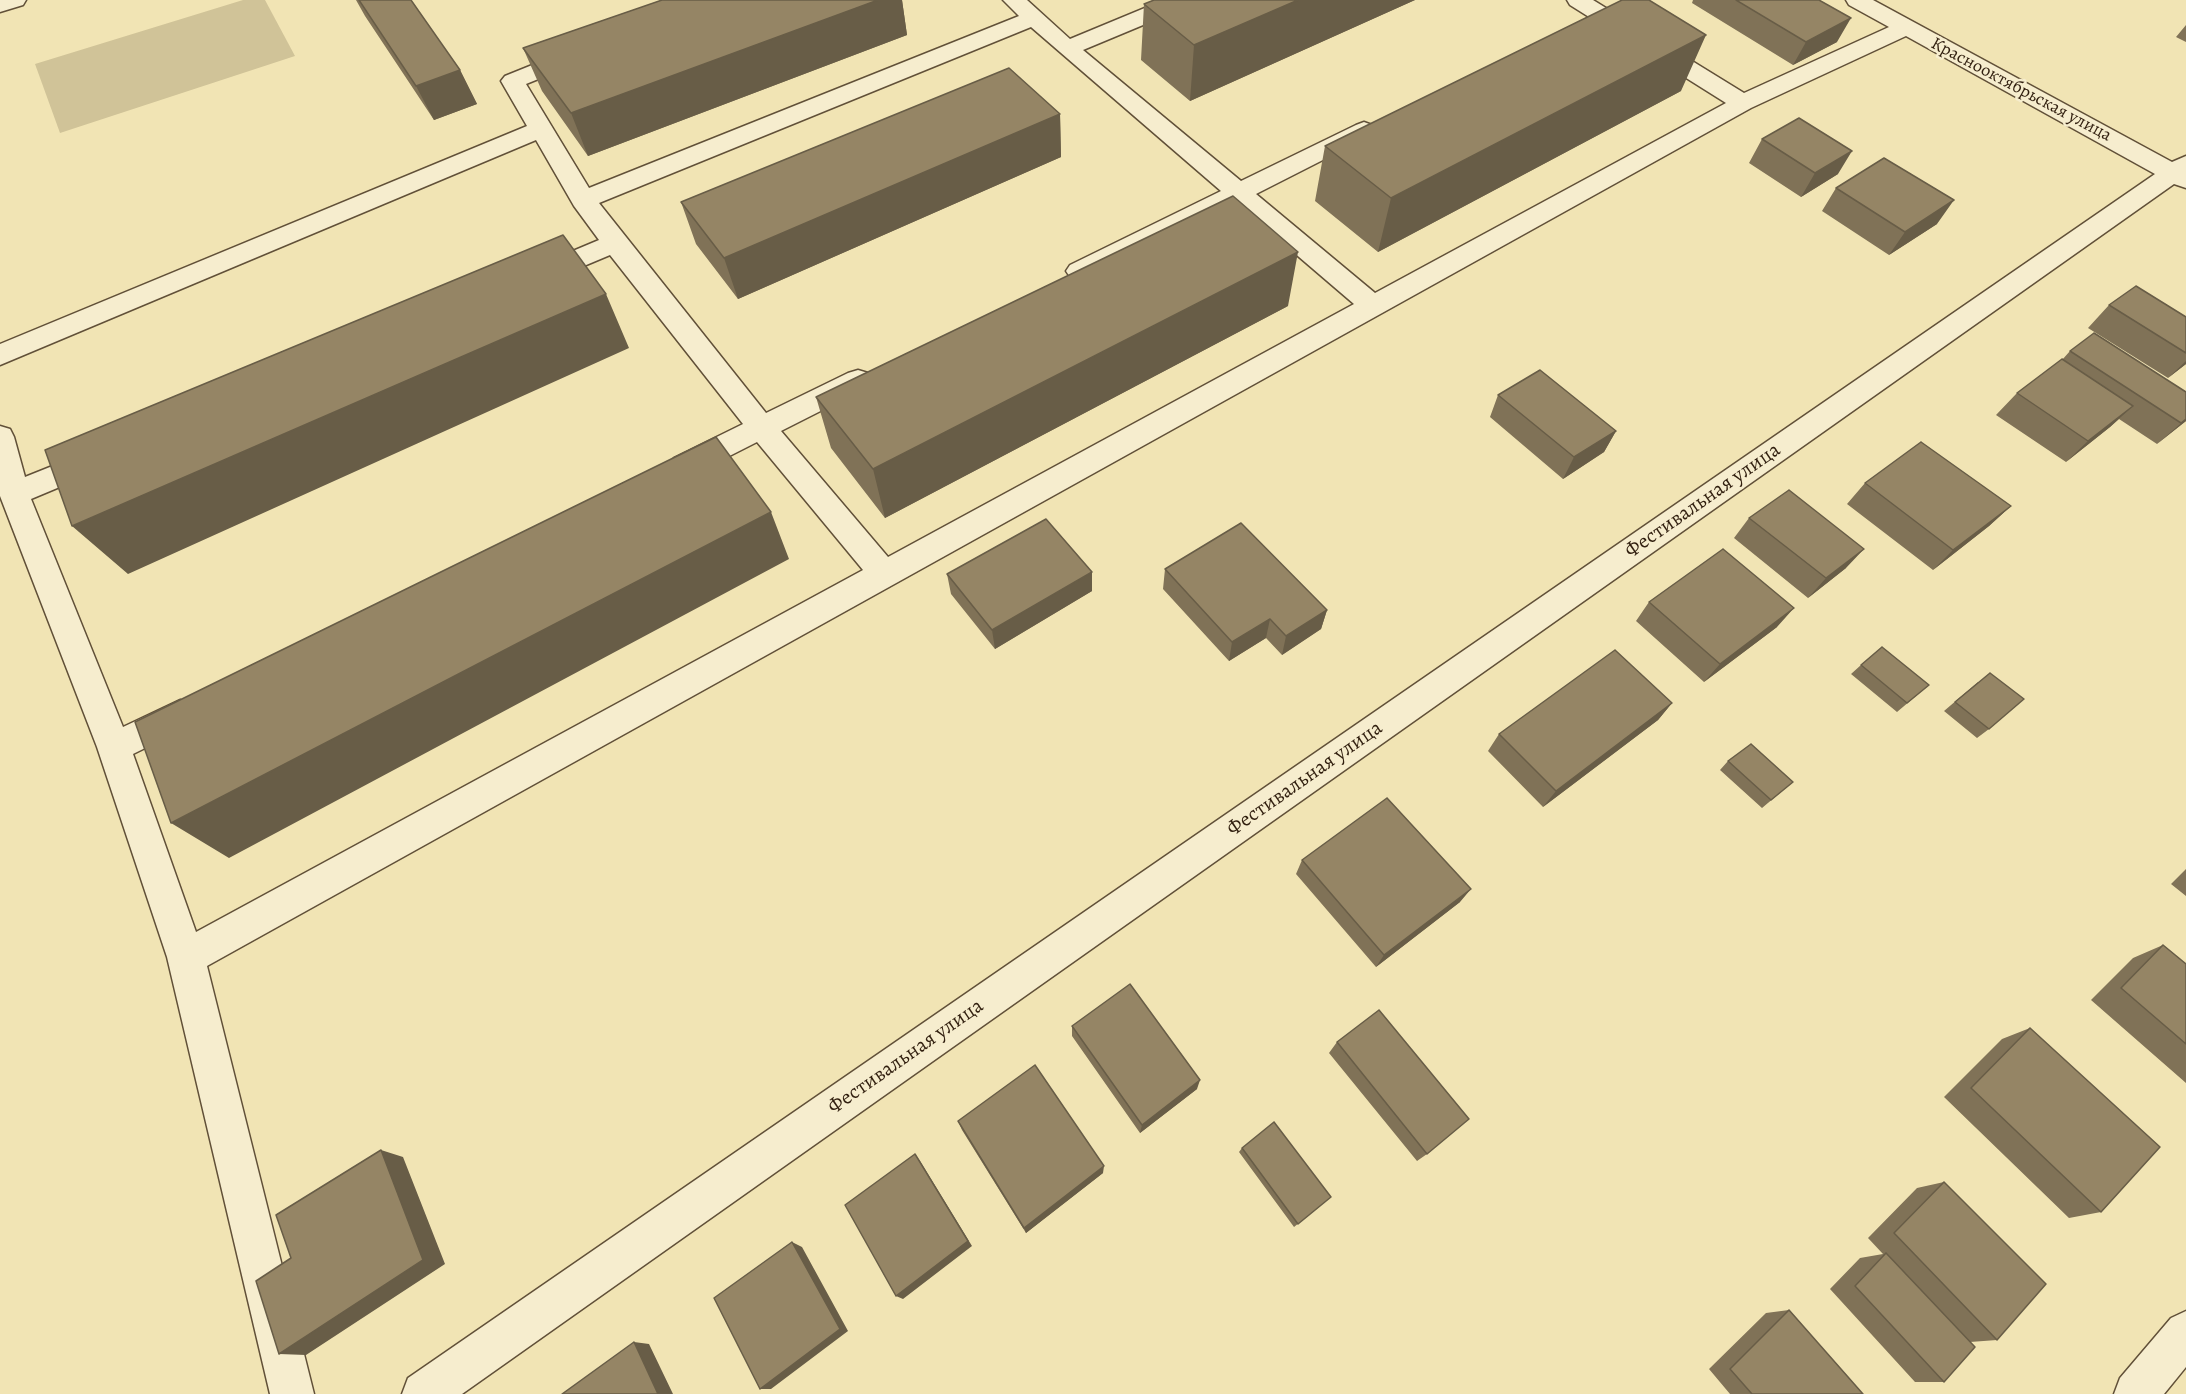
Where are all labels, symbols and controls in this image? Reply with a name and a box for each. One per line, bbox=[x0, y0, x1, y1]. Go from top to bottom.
street label: Краснооктябрьская улица bbox=[1927, 33, 2115, 147]
street label: Фестивальная улица bbox=[1620, 438, 1786, 564]
street label: Фестивальная улица bbox=[1222, 716, 1388, 842]
street label: Фестивальная улица bbox=[823, 994, 989, 1120]

